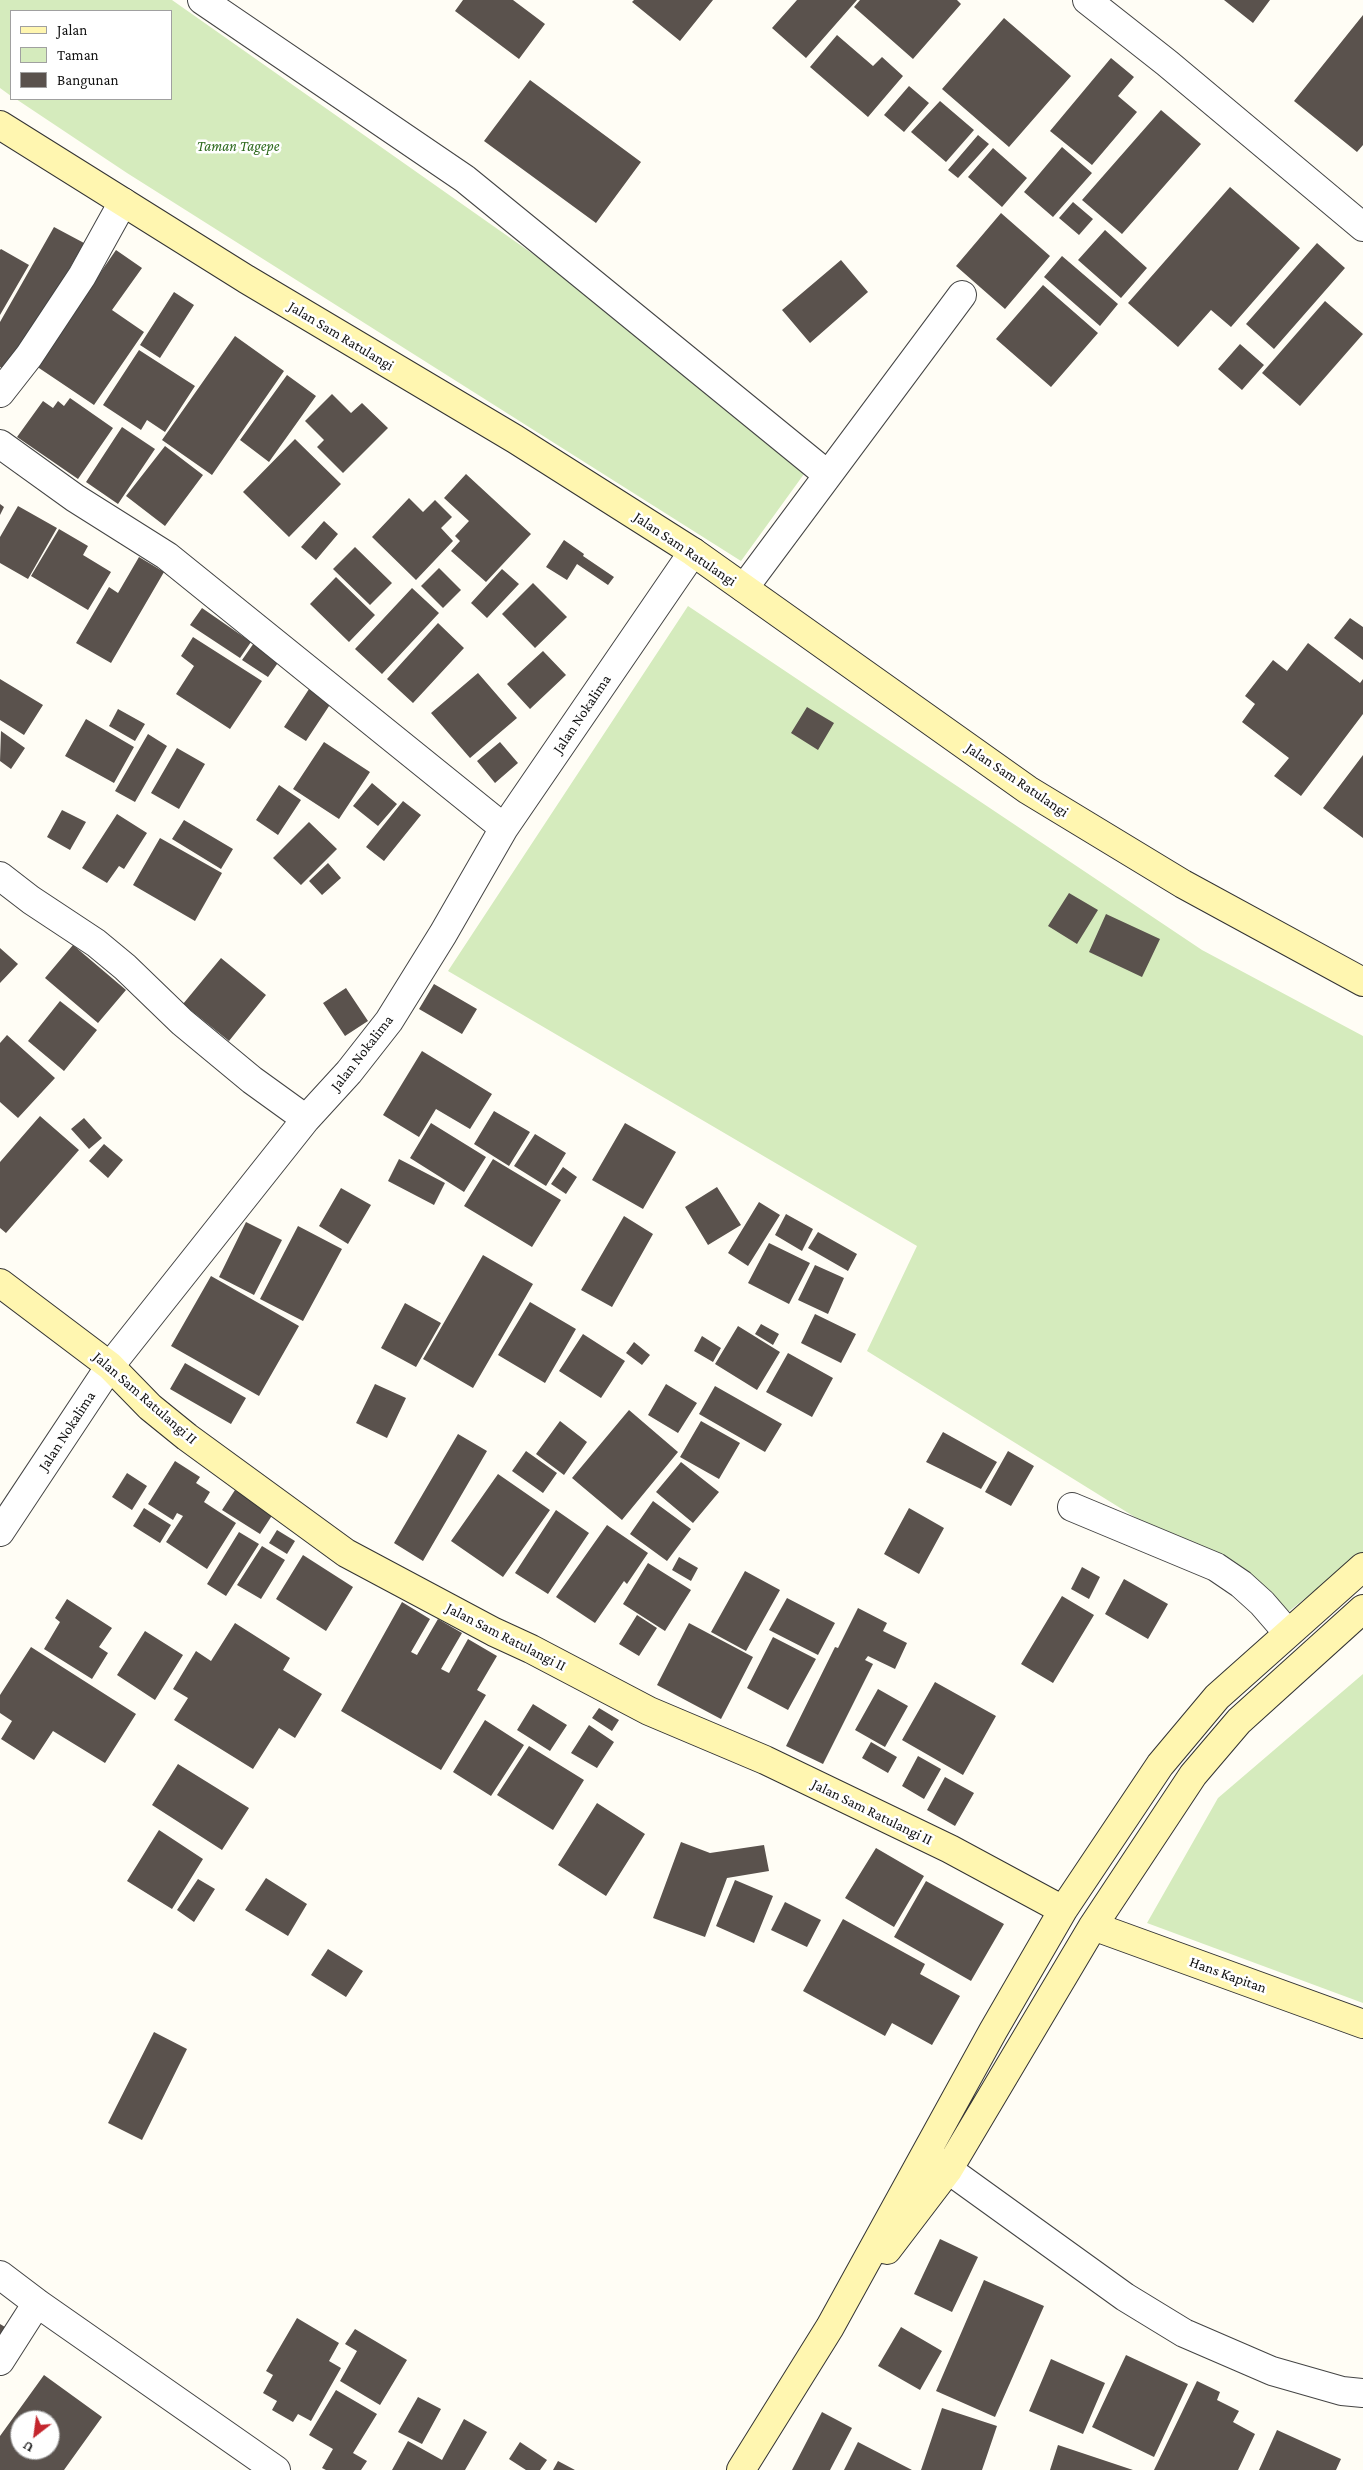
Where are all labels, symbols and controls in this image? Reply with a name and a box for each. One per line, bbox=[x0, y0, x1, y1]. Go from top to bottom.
legend bbox=[10, 10, 172, 100]
text: Jalan bbox=[57, 22, 87, 38]
text: Taman bbox=[57, 47, 99, 63]
text: Bangunan bbox=[57, 72, 118, 88]
park label: Taman Tagepe bbox=[197, 137, 279, 155]
street label: Jalan Sam Ratulangi bbox=[285, 297, 397, 375]
street label: Jalan Sam Ratulangi bbox=[630, 508, 740, 590]
street label: Jalan Nokalima bbox=[549, 671, 615, 757]
street label: Jalan Sam Ratulangi bbox=[962, 739, 1072, 821]
street label: Jalan Nokalima bbox=[327, 1012, 397, 1094]
street label: Jalan Sam Ratulangi II bbox=[89, 1348, 201, 1448]
street label: Jalan Nokalima bbox=[35, 1388, 99, 1474]
street label: Jalan Sam Ratulangi II bbox=[443, 1599, 569, 1675]
street label: Jalan Sam Ratulangi II bbox=[809, 1775, 935, 1849]
street label: Hans Kapitan bbox=[1187, 1953, 1269, 1997]
north arrow bbox=[10, 2410, 60, 2460]
text: U bbox=[20, 2438, 36, 2456]

